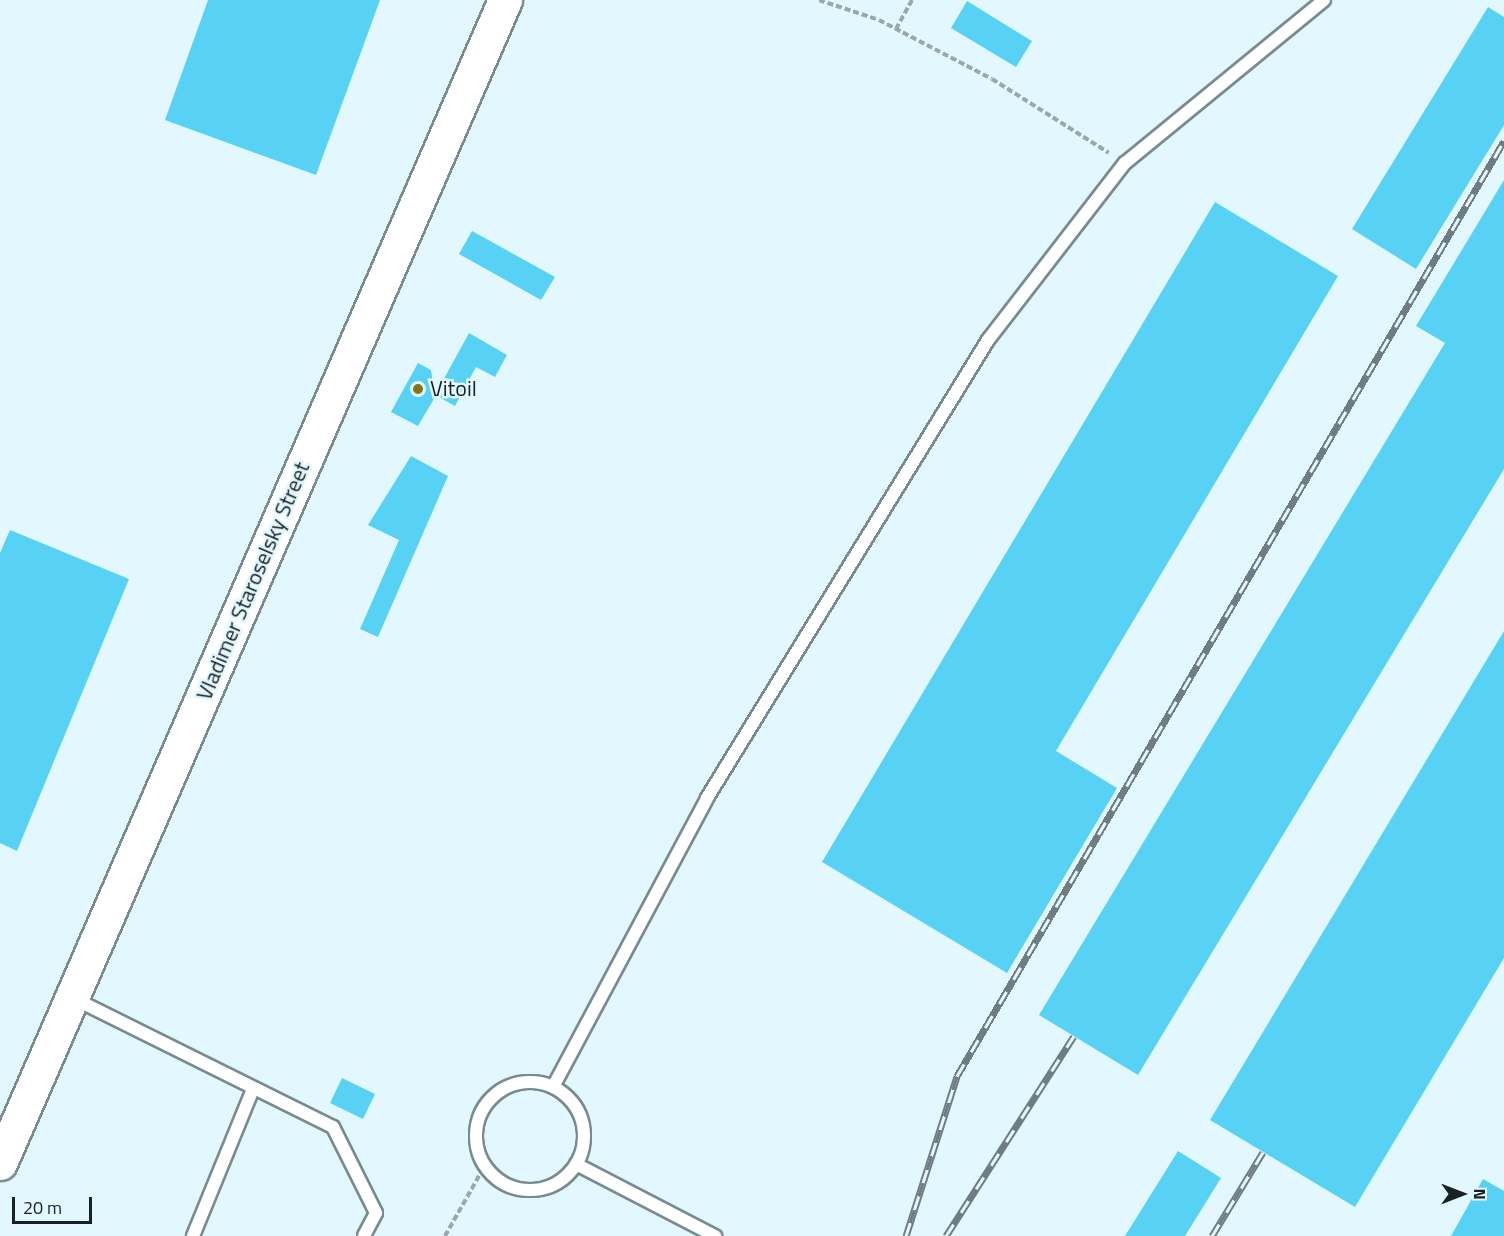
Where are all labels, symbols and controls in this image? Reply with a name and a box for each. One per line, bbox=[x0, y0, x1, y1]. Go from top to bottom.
place label: Vitoil bbox=[430, 376, 477, 402]
marker: Vitoil bbox=[411, 382, 425, 396]
street label: Vladimer Staroselsky Street bbox=[191, 458, 315, 704]
north arrow bbox=[1432, 1164, 1492, 1224]
scale bar bbox=[15, 1185, 94, 1223]
text: N bbox=[1468, 1188, 1492, 1200]
text: 20 m bbox=[23, 1194, 62, 1221]

